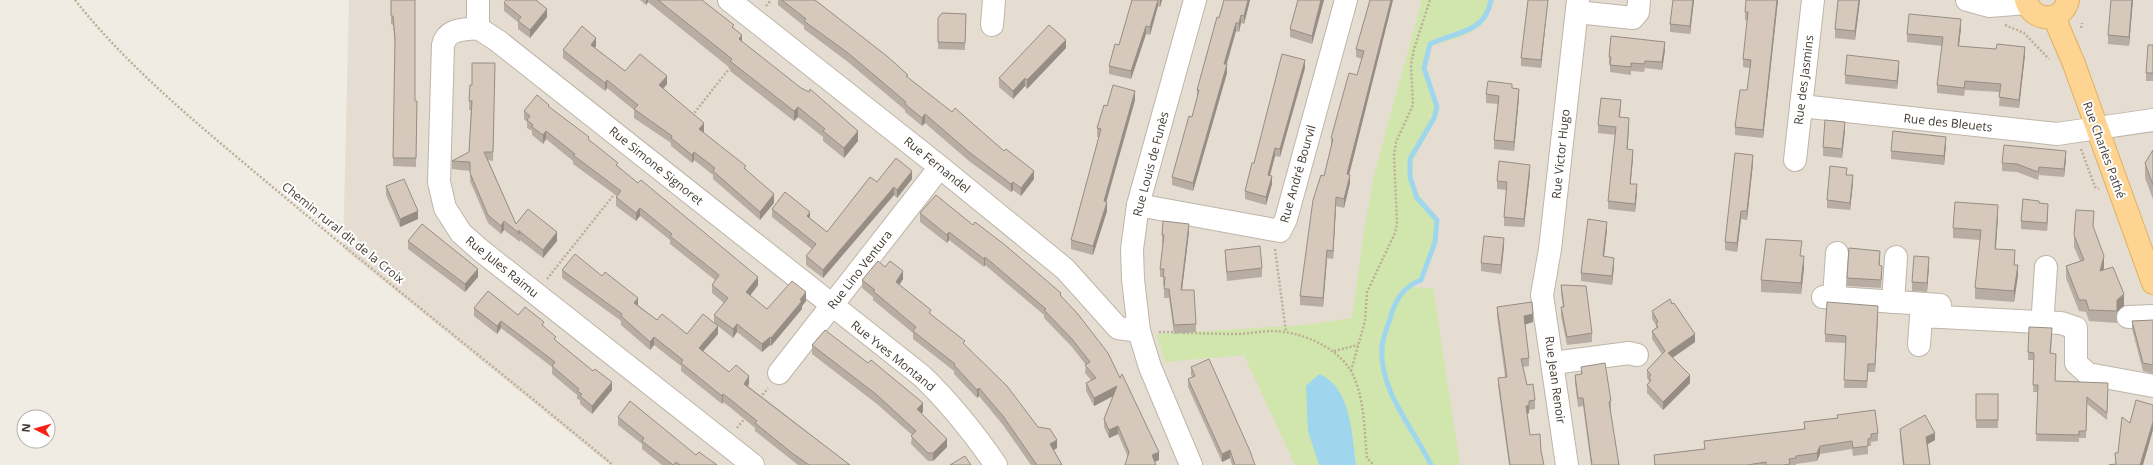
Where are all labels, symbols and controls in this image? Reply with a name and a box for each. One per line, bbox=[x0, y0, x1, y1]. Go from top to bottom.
street label: Rue des Jasmins bbox=[1790, 34, 1817, 126]
street label: Rue Charles Pathé bbox=[2079, 99, 2130, 201]
street label: Rue Victor Hugo bbox=[1547, 108, 1574, 200]
street label: Rue Louis de Funès bbox=[1128, 109, 1173, 218]
street label: Rue des Bleuets bbox=[1903, 109, 1994, 136]
street label: Rue Simone Signoret bbox=[606, 122, 707, 209]
street label: Rue André Bourvil bbox=[1275, 123, 1320, 225]
street label: Rue Fernandel bbox=[901, 133, 974, 197]
street label: Chemin rural dit de la Croix bbox=[279, 178, 409, 288]
street label: Rue Lino Ventura bbox=[823, 227, 896, 313]
street label: Rue Jules Raimu bbox=[462, 232, 542, 301]
street label: Rue Yves Montand bbox=[848, 316, 939, 395]
street label: Rue Jean Renoir bbox=[1541, 335, 1570, 425]
north arrow bbox=[16, 409, 56, 449]
text: N bbox=[18, 423, 33, 433]

